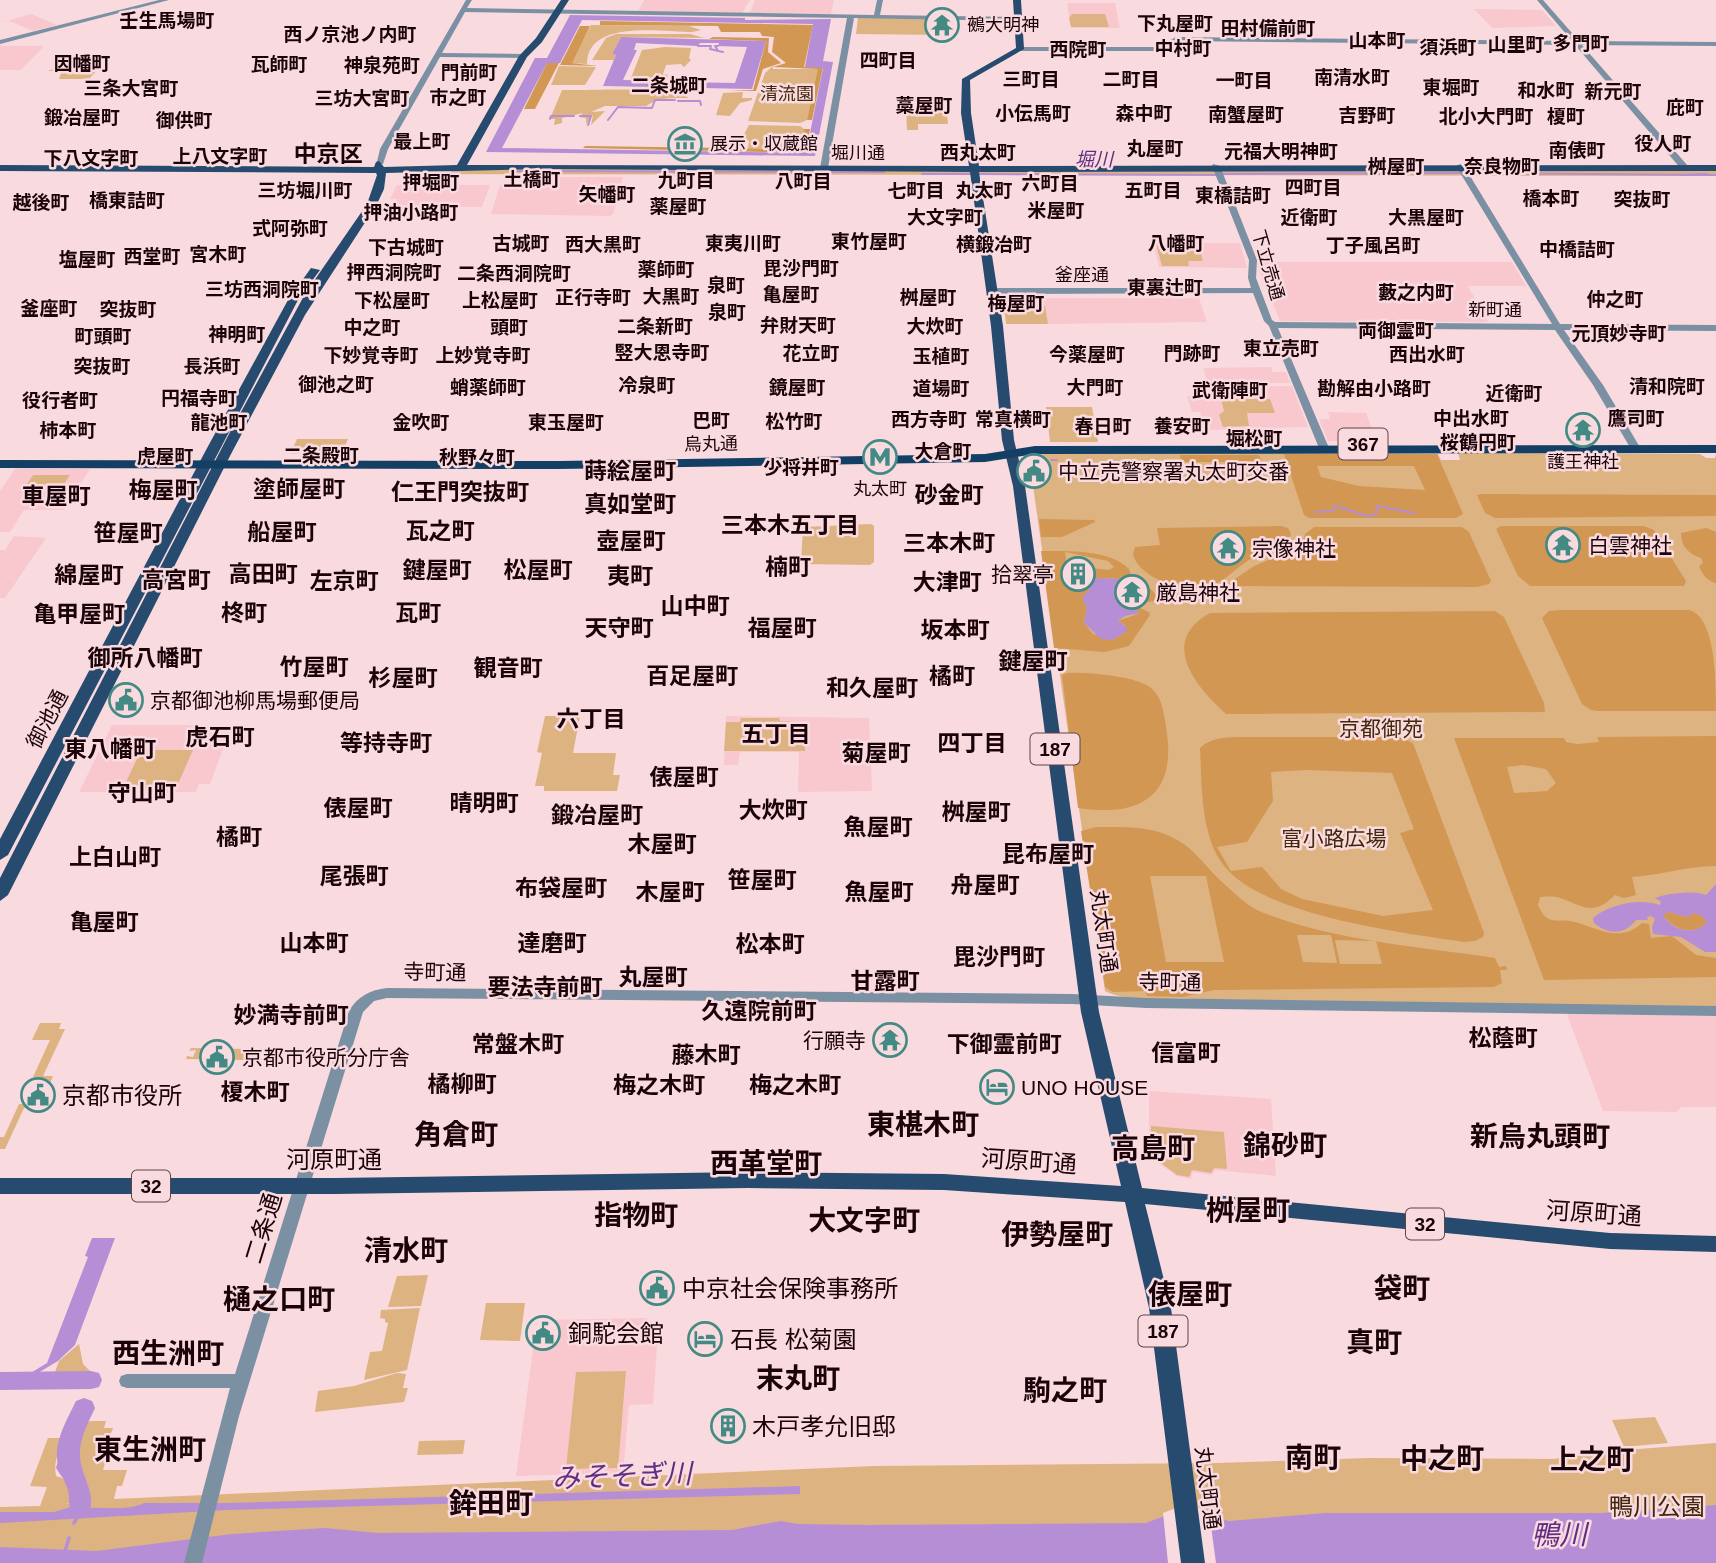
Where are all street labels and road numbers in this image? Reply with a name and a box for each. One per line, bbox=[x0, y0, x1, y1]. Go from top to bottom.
street label: 堀川通 bbox=[831, 143, 885, 163]
street label: 下立売通 bbox=[1248, 228, 1288, 302]
street label: 釜座通 bbox=[1055, 265, 1109, 285]
street label: 新町通 bbox=[1468, 300, 1522, 320]
road number: 367 bbox=[1338, 428, 1388, 460]
street label: 烏丸通 bbox=[684, 434, 738, 454]
street label: 御池通 bbox=[22, 686, 72, 752]
road number: 187 bbox=[1030, 734, 1080, 764]
street label: 丸太町通 bbox=[1087, 888, 1121, 974]
street label: 寺町通 bbox=[403, 960, 467, 984]
street label: 寺町通 bbox=[1138, 970, 1202, 994]
street label: 河原町通 bbox=[980, 1144, 1078, 1178]
street label: 河原町通 bbox=[286, 1146, 382, 1173]
road number: 32 bbox=[132, 1170, 170, 1202]
street label: 二条通 bbox=[240, 1190, 286, 1266]
street label: 河原町通 bbox=[1545, 1196, 1643, 1230]
road number: 32 bbox=[1406, 1208, 1444, 1240]
road number: 187 bbox=[1138, 1316, 1188, 1346]
street label: 丸太町通 bbox=[1191, 1445, 1225, 1531]

